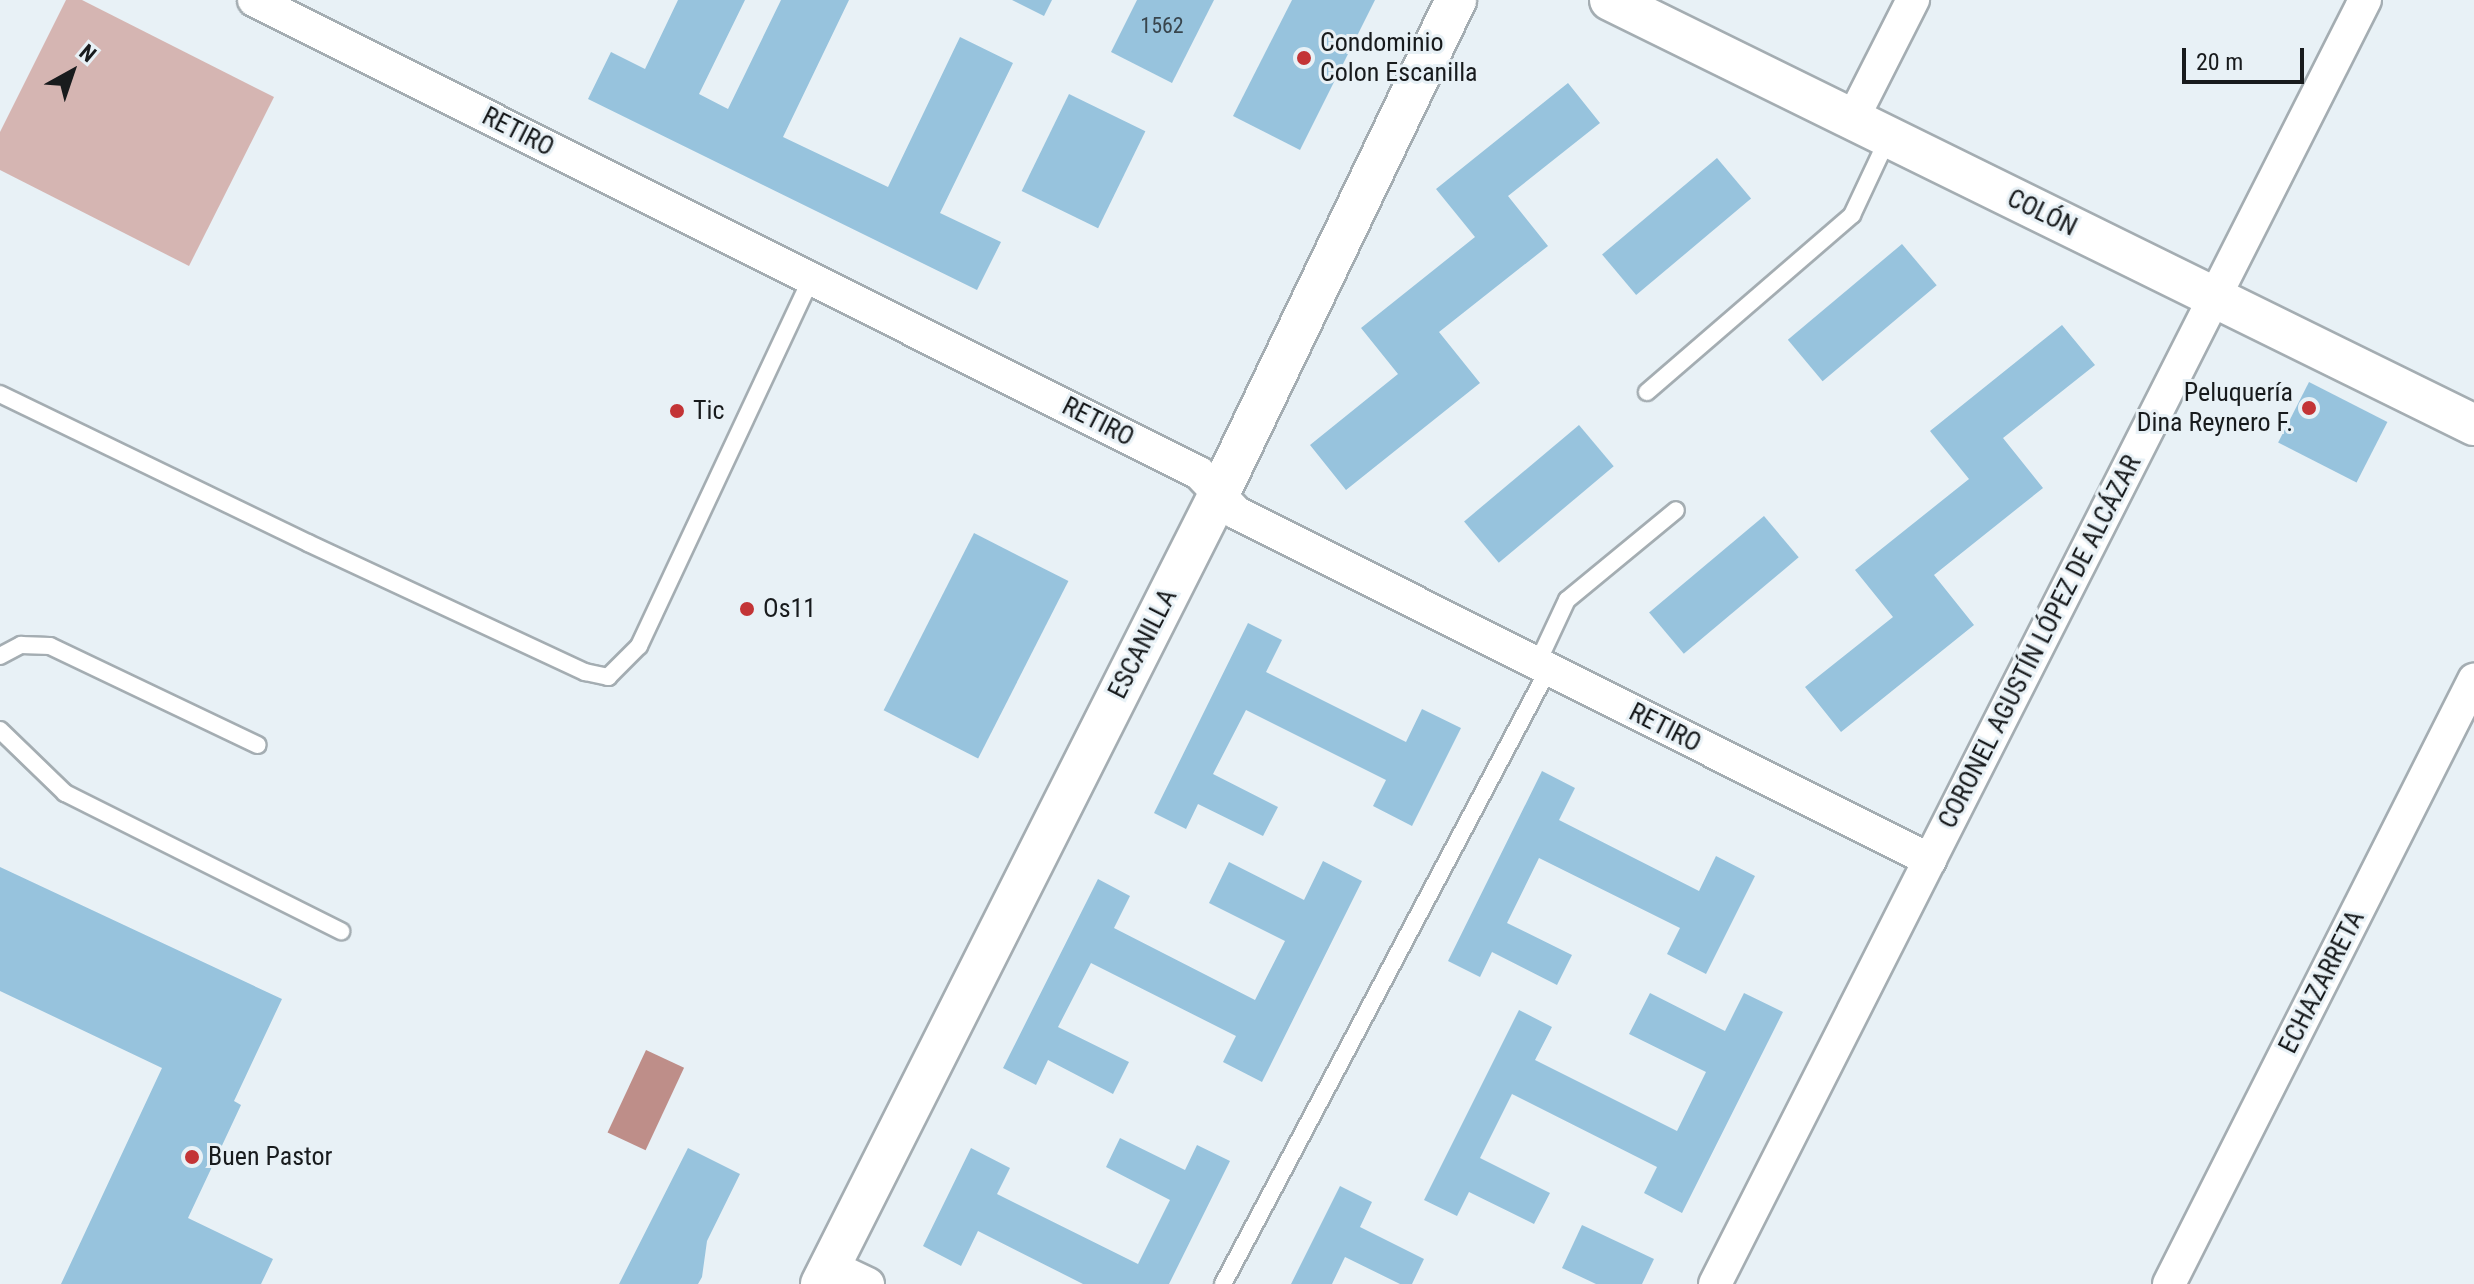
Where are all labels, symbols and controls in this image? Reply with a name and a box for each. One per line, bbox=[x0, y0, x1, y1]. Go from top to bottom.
house number: 1562 bbox=[1140, 13, 1184, 39]
place label: Condominio Colon Escanilla bbox=[1320, 27, 1478, 88]
north arrow bbox=[32, 32, 112, 112]
scale bar bbox=[2186, 32, 2308, 82]
text: N bbox=[75, 39, 101, 67]
text: 20 m bbox=[2196, 48, 2243, 76]
marker: Condominio Colon Escanilla bbox=[1295, 49, 1313, 67]
street label: RETIRO bbox=[477, 101, 559, 163]
street label: COLÓN bbox=[2002, 183, 2082, 243]
place label: Peluquería Dina Reynero F. bbox=[2137, 377, 2293, 438]
street label: RETIRO bbox=[1057, 391, 1139, 453]
place label: Tic bbox=[693, 395, 725, 427]
marker: Peluquería Dina Reynero F. bbox=[2300, 399, 2318, 417]
marker: Tic bbox=[668, 402, 686, 420]
street label: CORONEL AGUSTÍN LÓPEZ DE ALCÁZAR bbox=[1932, 450, 2148, 834]
street label: ESCANILLA bbox=[1102, 584, 1184, 704]
place label: Os11 bbox=[763, 593, 816, 625]
marker: Os11 bbox=[738, 600, 756, 618]
street label: RETIRO bbox=[1624, 697, 1706, 759]
street label: ECHAZARRETA bbox=[2273, 905, 2371, 1059]
place label: Buen Pastor bbox=[208, 1141, 333, 1173]
marker: Buen Pastor bbox=[183, 1148, 201, 1166]

